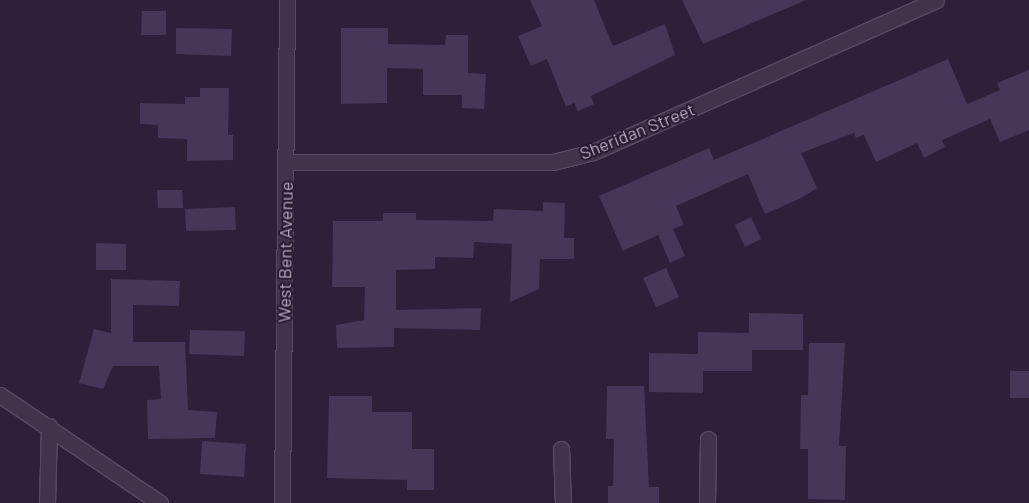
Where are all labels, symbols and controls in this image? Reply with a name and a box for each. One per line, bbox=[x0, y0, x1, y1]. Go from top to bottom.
street label: Sheridan Street bbox=[576, 98, 698, 164]
street label: West Bent Avenue bbox=[273, 181, 297, 323]

